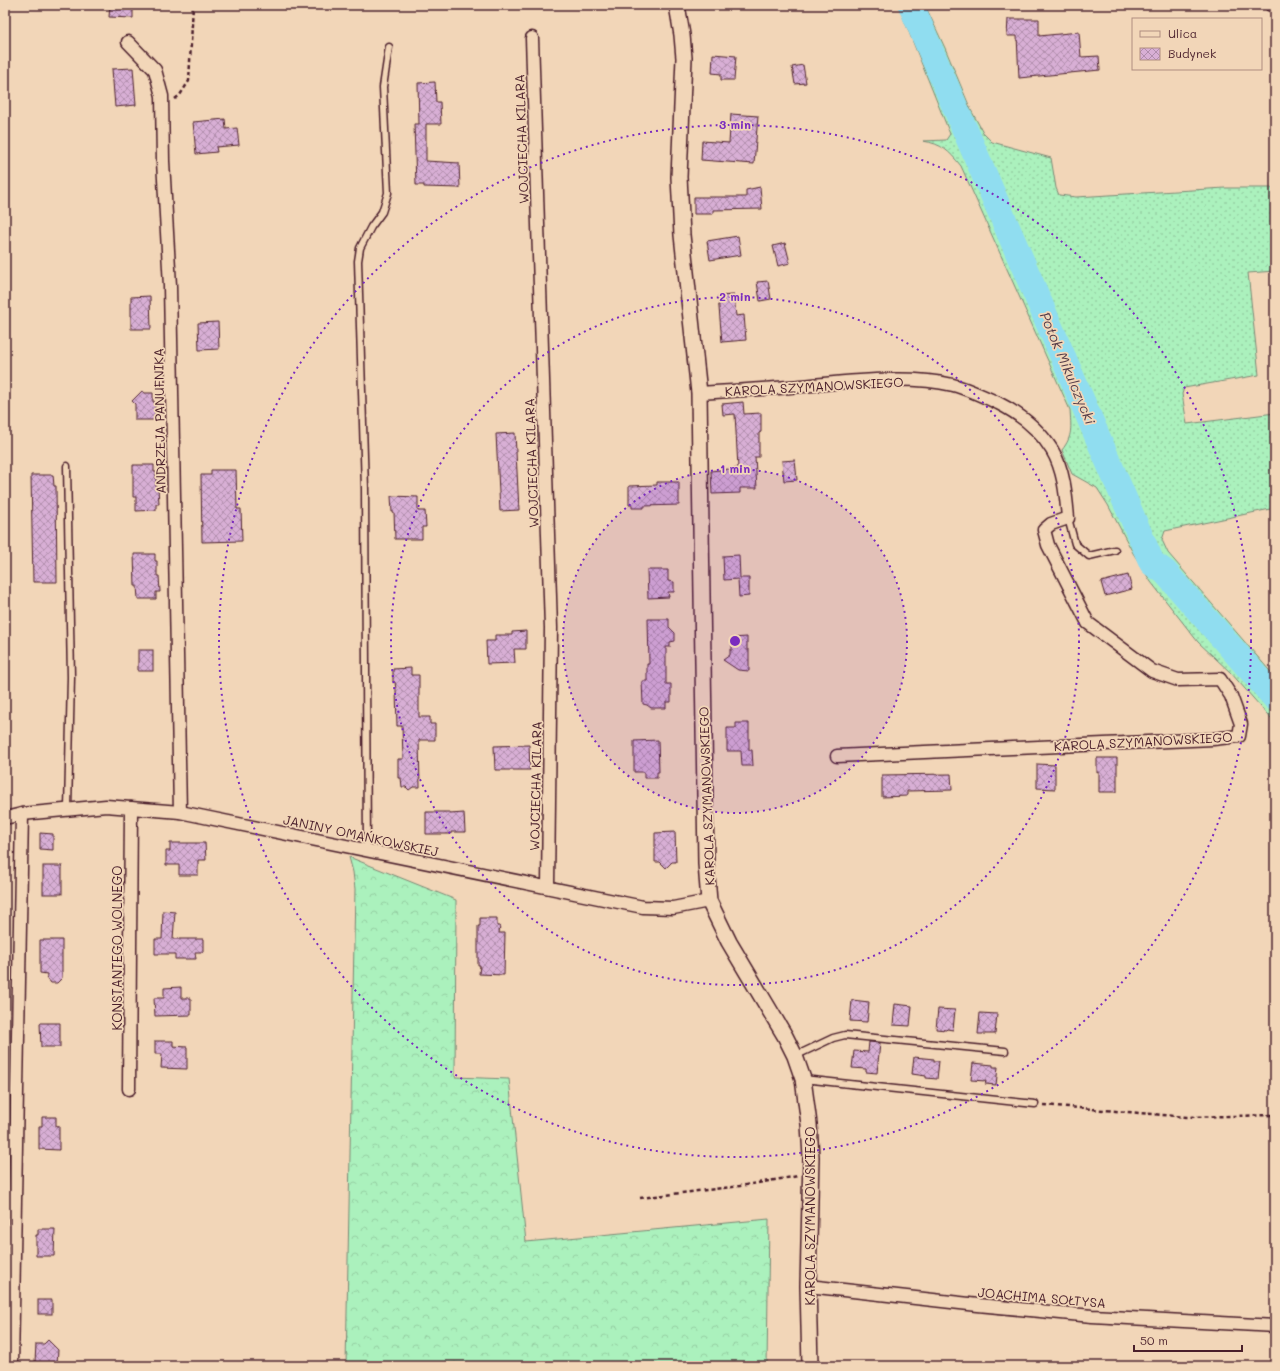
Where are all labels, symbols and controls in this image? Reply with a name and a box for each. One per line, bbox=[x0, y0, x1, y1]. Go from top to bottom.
legend bbox=[1132, 18, 1262, 70]
text: Ulica bbox=[1168, 25, 1197, 41]
text: Budynek bbox=[1168, 45, 1216, 61]
street label: WOJCIECHA KILARA bbox=[510, 74, 532, 204]
text: 3 min bbox=[719, 116, 751, 132]
text: 2 min bbox=[719, 288, 751, 304]
water label: Potok Mikulczycki bbox=[1036, 309, 1101, 428]
street label: ANDRZEJA PANUFNIKA bbox=[149, 348, 169, 494]
street label: KAROLA SZYMANOWSKIEGO bbox=[724, 373, 904, 399]
street label: WOJCIECHA KILARA bbox=[520, 398, 542, 528]
text: 1 min bbox=[720, 460, 750, 476]
centre of rings bbox=[728, 634, 742, 648]
street label: KAROLA SZYMANOWSKIEGO bbox=[694, 706, 718, 886]
street label: WOJCIECHA KILARA bbox=[525, 721, 545, 851]
street label: KAROLA SZYMANOWSKIEGO bbox=[1053, 728, 1233, 754]
street label: JANINY OMAŃKOWSKIEJ bbox=[282, 810, 440, 860]
street label: KONSTANTEGO WOLNEGO bbox=[108, 865, 125, 1031]
street label: KAROLA SZYMANOWSKIEGO bbox=[801, 1126, 818, 1306]
street label: JOACHIMA SOŁTYSA bbox=[977, 1283, 1107, 1311]
scale bar bbox=[1134, 1327, 1242, 1353]
text: 50 m bbox=[1140, 1332, 1168, 1348]

